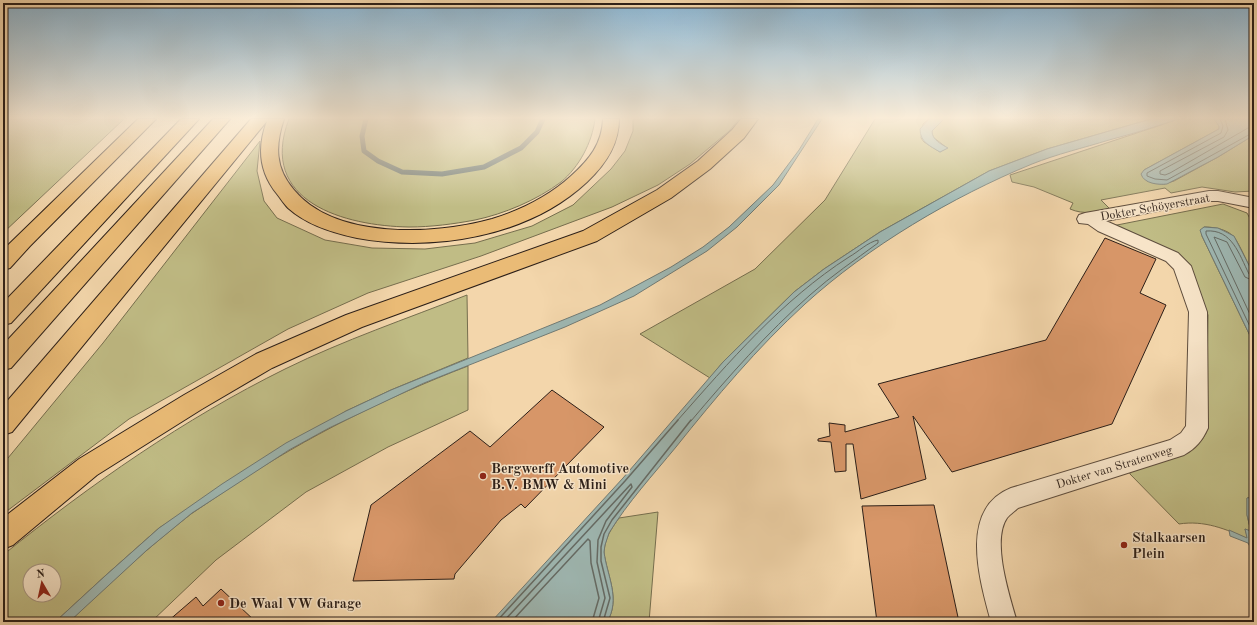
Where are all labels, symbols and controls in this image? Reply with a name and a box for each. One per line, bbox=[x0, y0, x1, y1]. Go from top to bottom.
street label: Dokter Schöyerstraat bbox=[1099, 192, 1211, 224]
street label: Dokter van Stratenweg bbox=[1055, 444, 1174, 491]
place label: Bergwerff Automotive B.V. BMW & Mini bbox=[491, 462, 629, 492]
marker: Bergwerff Automotive B.V. BMW & Mini bbox=[478, 471, 488, 481]
place label: Stalkaarsen Plein bbox=[1132, 531, 1206, 561]
marker: Stalkaarsen Plein bbox=[1119, 540, 1129, 550]
north arrow bbox=[22, 563, 62, 603]
text: N bbox=[36, 568, 46, 581]
place label: De Waal VW Garage bbox=[229, 597, 361, 611]
marker: De Waal VW Garage bbox=[216, 598, 226, 608]

